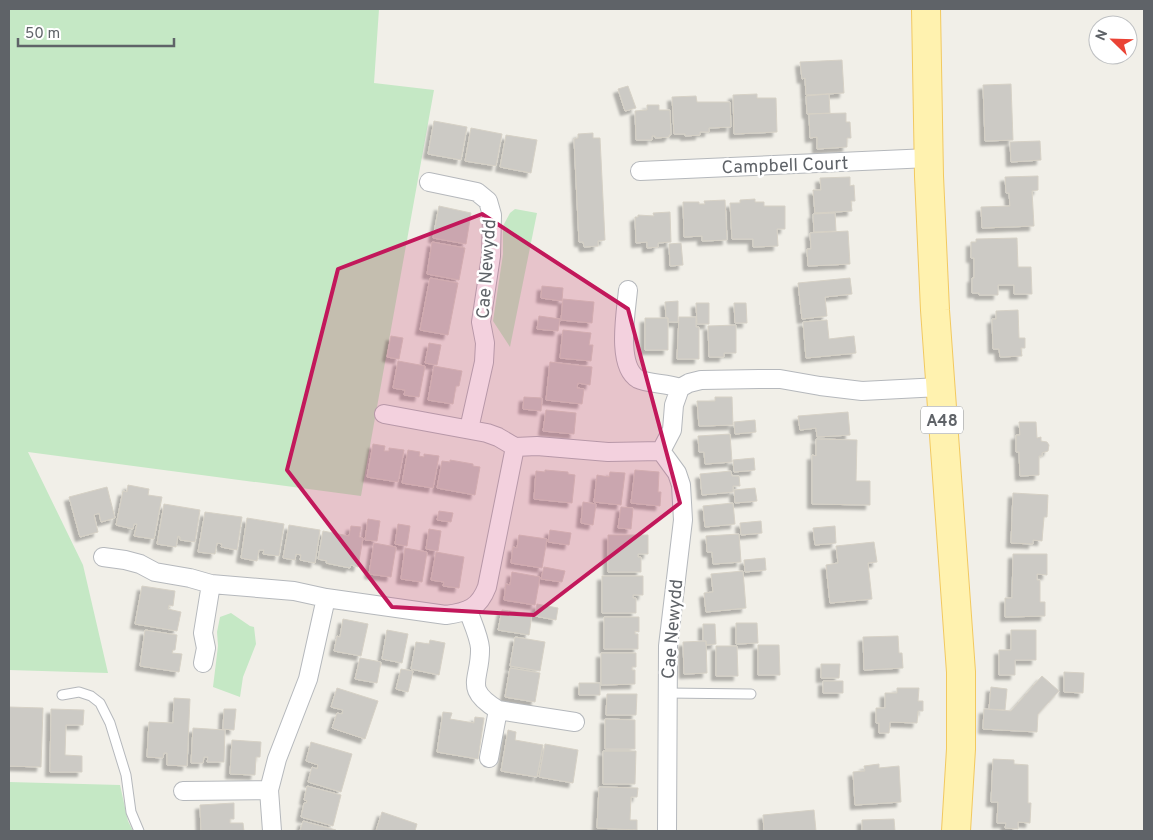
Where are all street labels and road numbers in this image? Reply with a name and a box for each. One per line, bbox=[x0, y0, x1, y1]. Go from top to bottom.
street label: Campbell Court bbox=[721, 153, 849, 180]
street label: Cae Newydd bbox=[473, 218, 502, 320]
road number: A48 bbox=[921, 406, 963, 434]
street label: Cae Newydd bbox=[658, 578, 689, 680]

